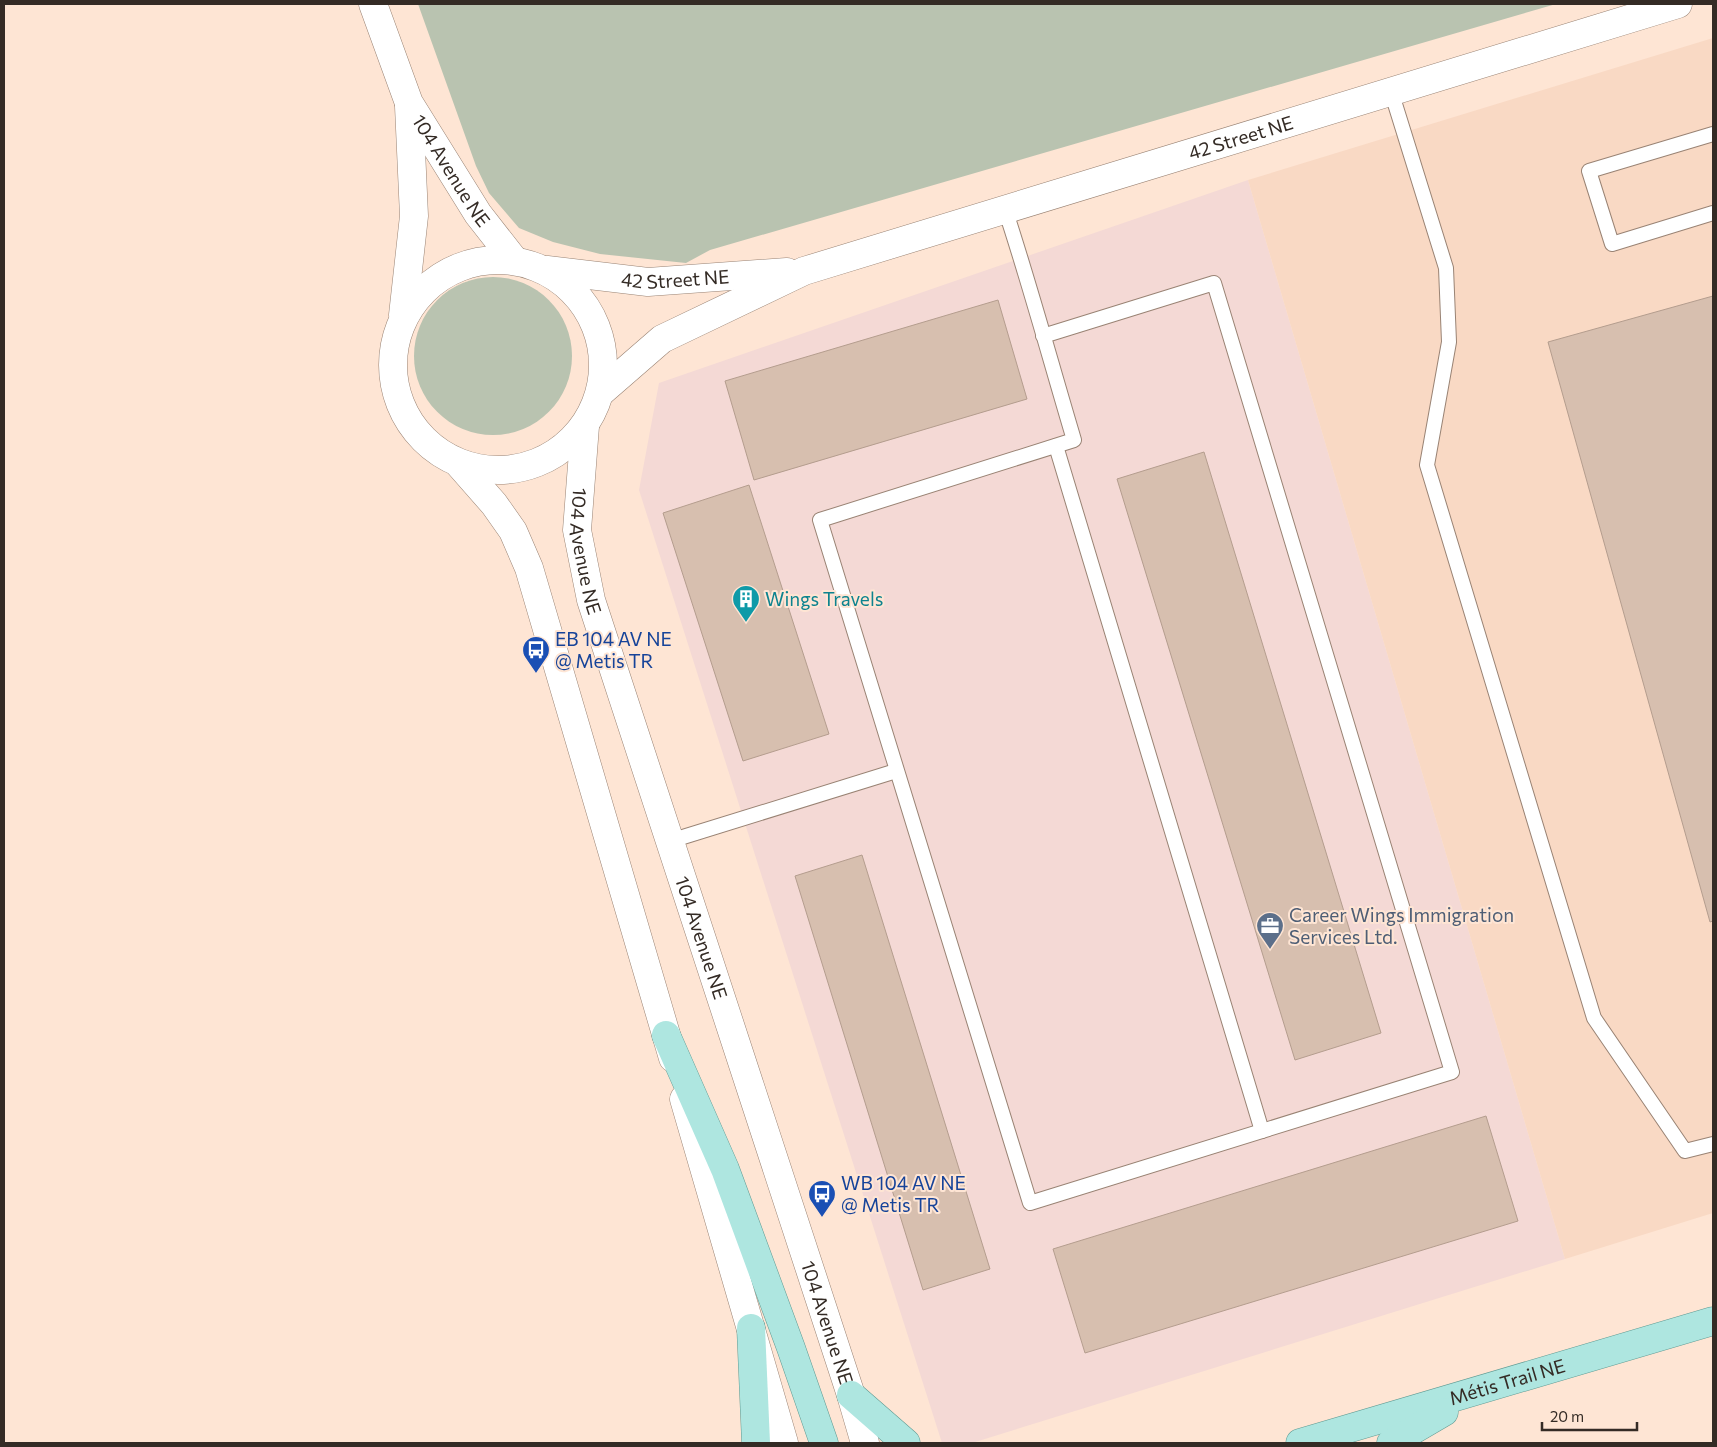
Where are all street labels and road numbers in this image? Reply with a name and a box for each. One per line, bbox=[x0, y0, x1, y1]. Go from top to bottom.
street label: 104 Avenue NE bbox=[408, 110, 496, 231]
street label: 42 Street NE bbox=[1186, 110, 1296, 164]
street label: 42 Street NE bbox=[620, 264, 730, 293]
street label: 104 Avenue NE bbox=[566, 487, 607, 617]
street label: 104 Avenue NE bbox=[671, 873, 733, 1002]
street label: 104 Avenue NE bbox=[797, 1258, 859, 1387]
street label: Métis Trail NE bbox=[1446, 1353, 1568, 1409]

